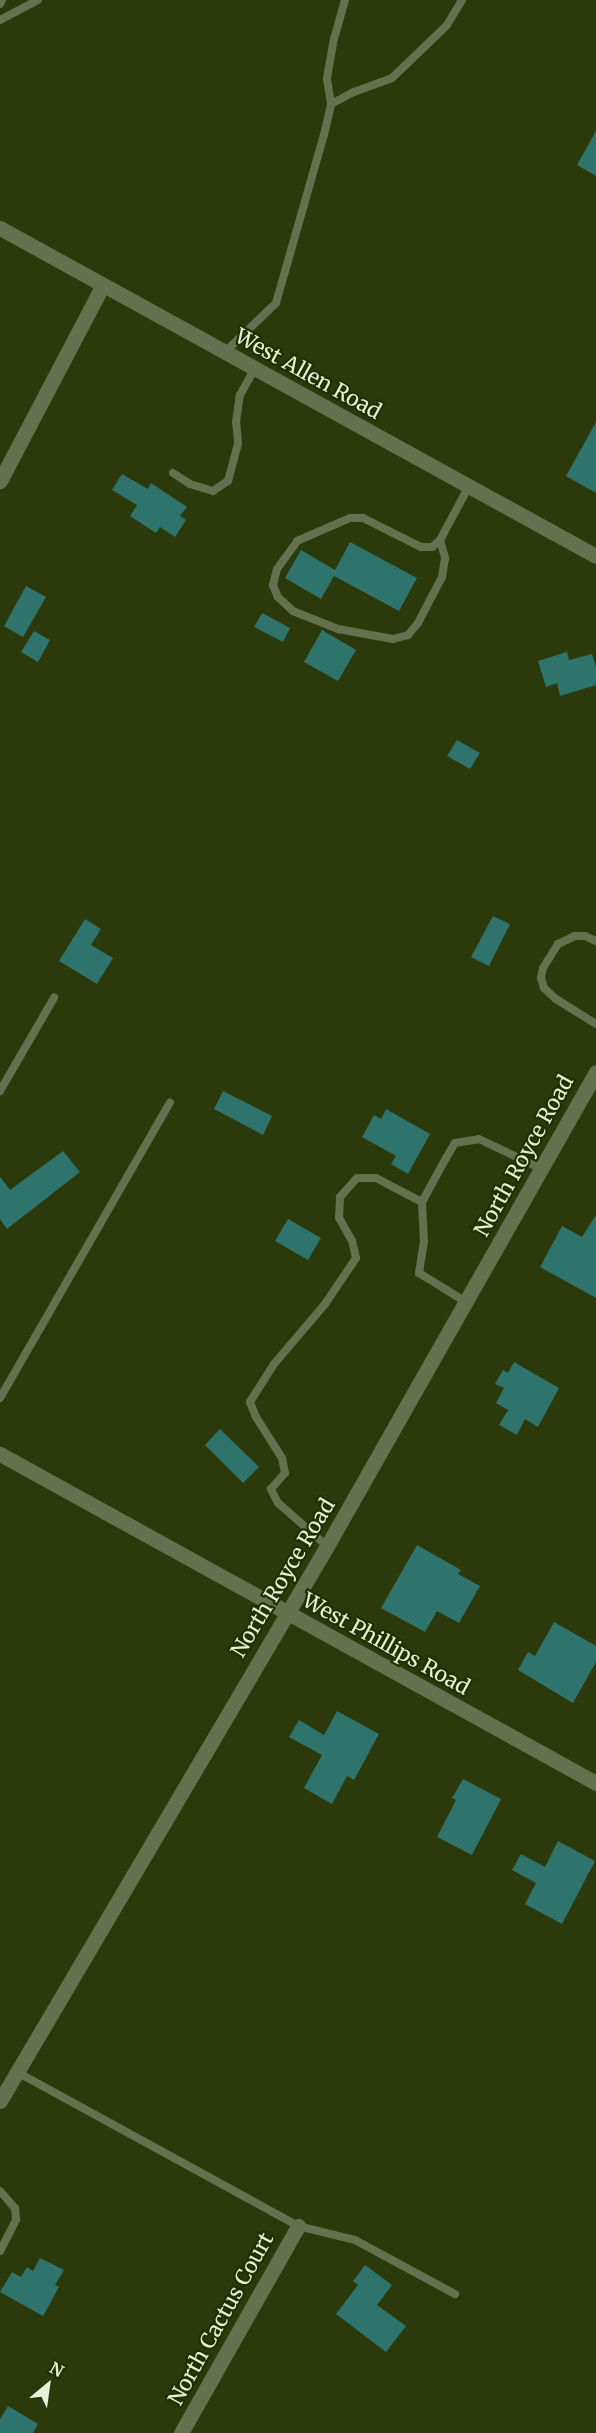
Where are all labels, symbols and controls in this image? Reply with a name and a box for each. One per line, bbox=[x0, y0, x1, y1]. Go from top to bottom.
street label: West Allen Road bbox=[230, 323, 386, 425]
street label: North Royce Road bbox=[469, 1071, 579, 1241]
street label: North Royce Road bbox=[226, 1494, 340, 1662]
street label: West Phillips Road bbox=[298, 1588, 474, 1700]
street label: North Cactus Court bbox=[163, 2228, 279, 2410]
north arrow bbox=[18, 2355, 78, 2415]
text: N bbox=[46, 2357, 67, 2381]

